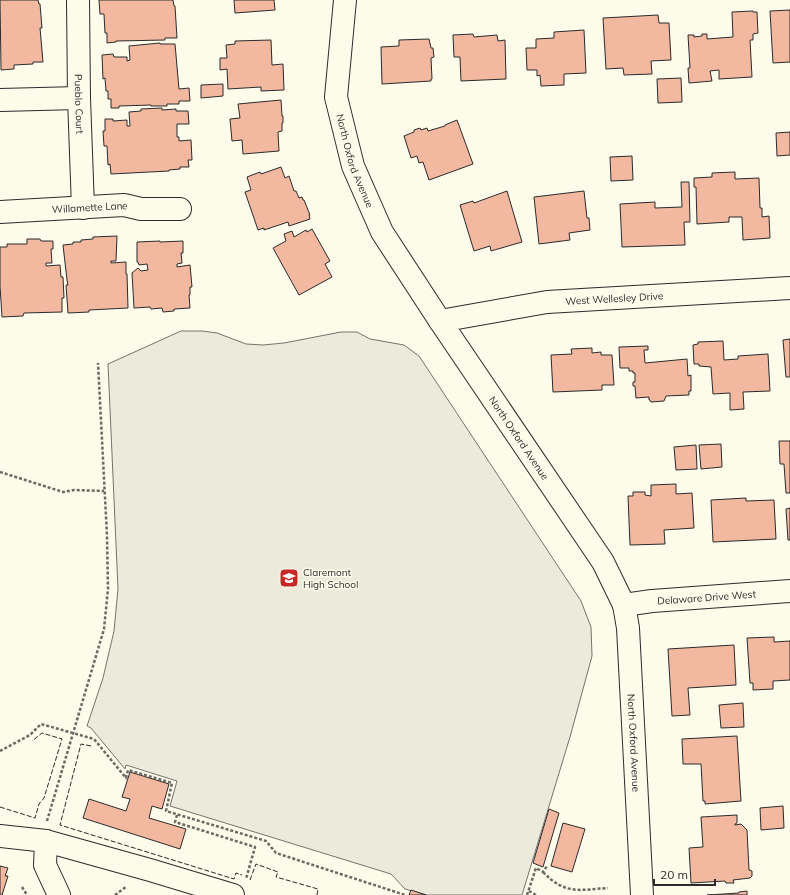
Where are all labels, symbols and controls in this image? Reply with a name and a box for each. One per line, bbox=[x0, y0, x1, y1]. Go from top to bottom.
street label: Pueblo Court bbox=[72, 74, 86, 135]
street label: North Oxford Avenue bbox=[333, 113, 376, 210]
street label: Willamette Lane bbox=[51, 199, 129, 216]
street label: West Wellesley Drive bbox=[565, 289, 664, 308]
street label: North Oxford Avenue bbox=[486, 394, 552, 483]
place label: Claremont High School bbox=[303, 566, 358, 591]
school or university icon: Claremont High School bbox=[278, 567, 300, 589]
street label: Delaware Drive West bbox=[657, 587, 757, 608]
street label: North Oxford Avenue bbox=[624, 694, 643, 792]
scale bar bbox=[654, 861, 715, 887]
text: 20 m bbox=[660, 867, 688, 882]

